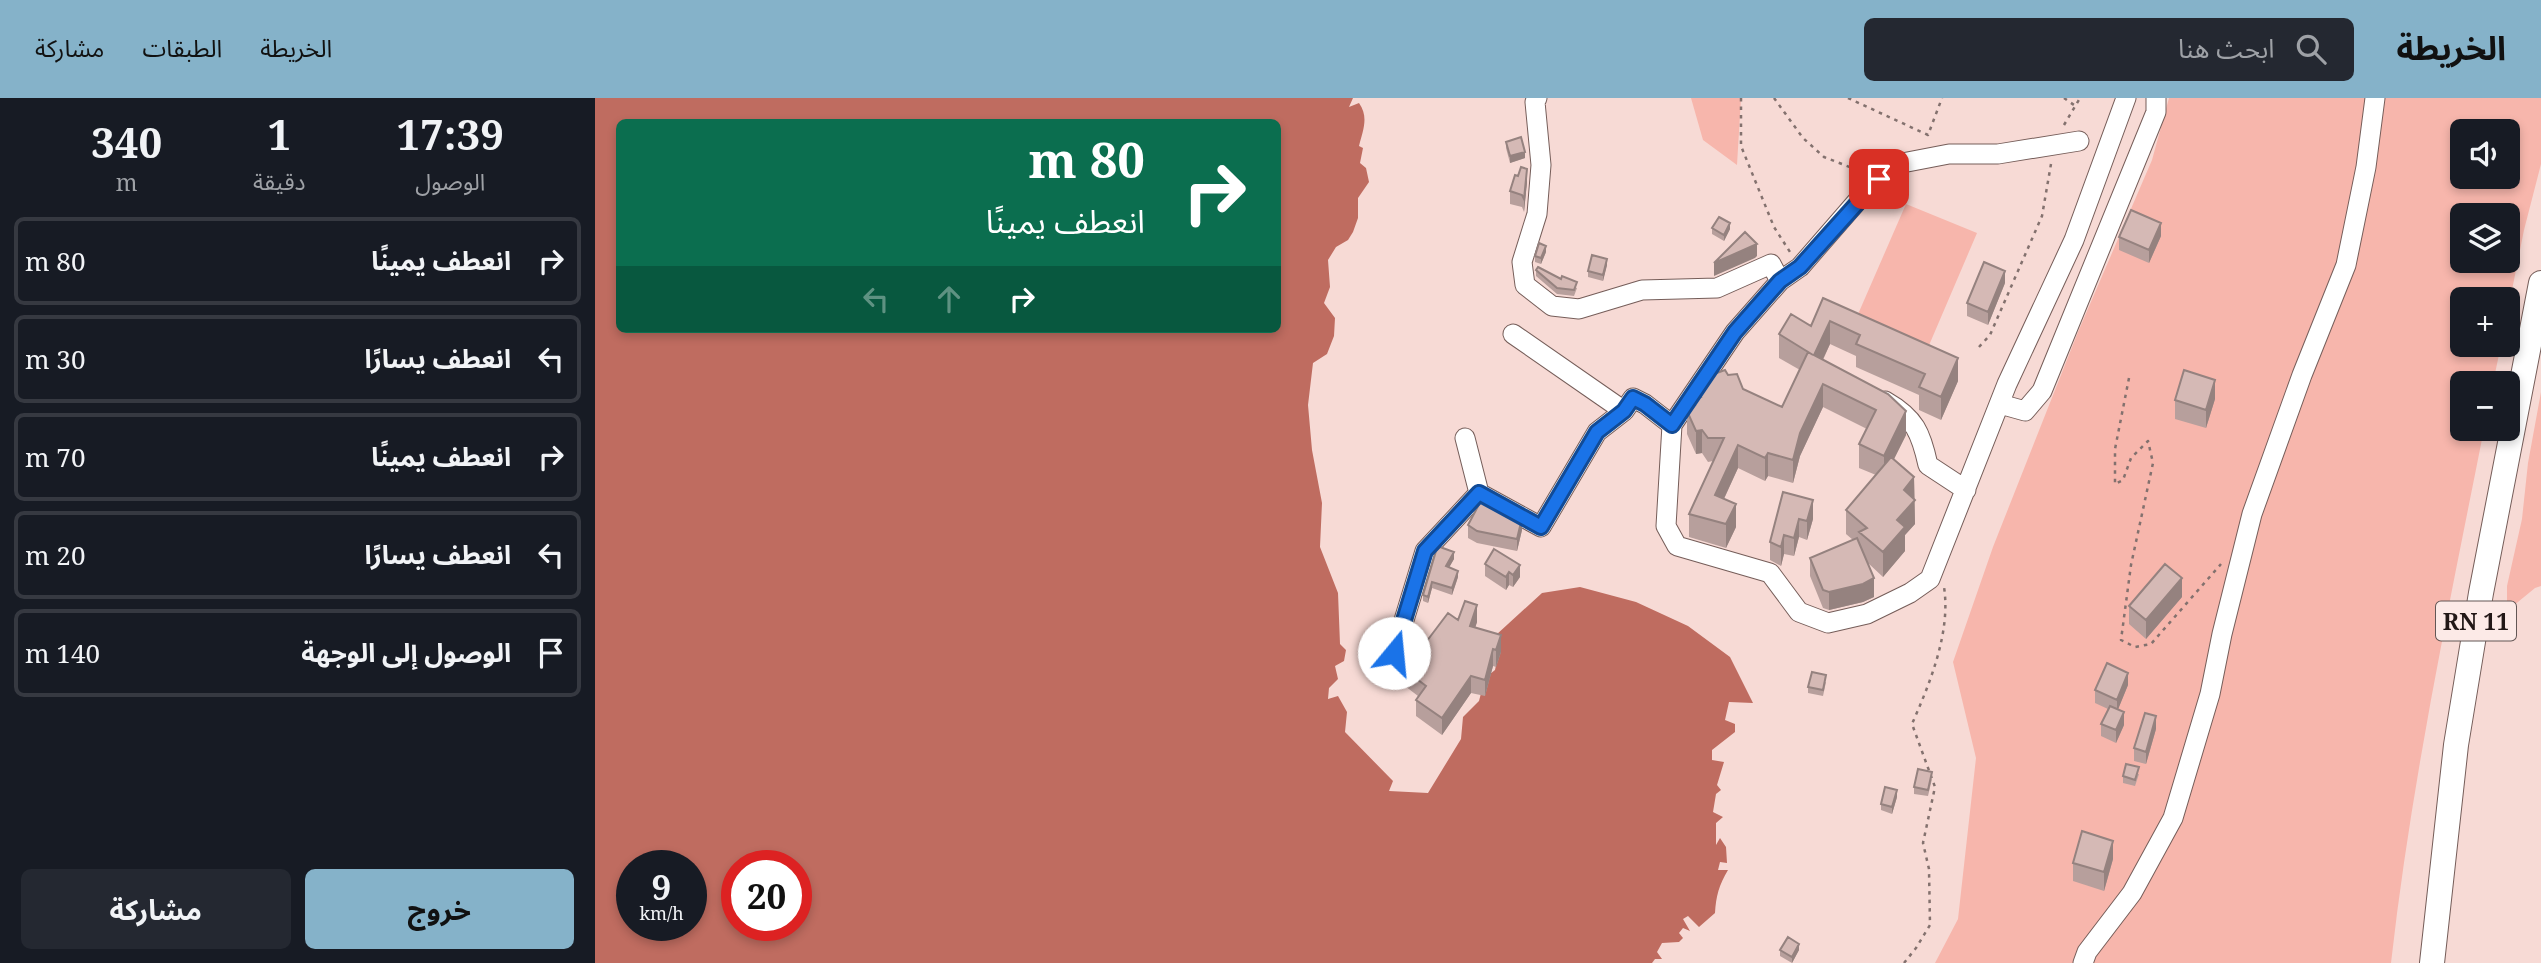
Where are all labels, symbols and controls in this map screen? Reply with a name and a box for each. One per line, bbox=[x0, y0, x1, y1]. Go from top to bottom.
search box bbox=[1864, 18, 2354, 81]
text: الخريطة bbox=[2396, 25, 2506, 70]
text: ابحث هنا bbox=[2178, 30, 2274, 66]
icon: search bbox=[2292, 30, 2330, 68]
text: مشاركة bbox=[35, 31, 104, 64]
text: الطبقات bbox=[142, 31, 222, 64]
text: الخريطة bbox=[260, 31, 332, 64]
text: 1 bbox=[267, 105, 291, 162]
text: 17:39 bbox=[396, 105, 504, 162]
text: 340 bbox=[91, 113, 162, 170]
map controls bbox=[2450, 119, 2520, 441]
button: sound bbox=[2450, 119, 2520, 189]
text: 80 m bbox=[1029, 126, 1145, 192]
icon: right bbox=[1169, 147, 1260, 238]
pin bbox=[1849, 149, 1909, 209]
icon: arrive bbox=[1860, 160, 1898, 198]
text: دقيقة bbox=[253, 165, 305, 197]
text: الوصول bbox=[415, 165, 485, 197]
text: m bbox=[116, 166, 137, 198]
text: انعطف يمينًا bbox=[986, 199, 1145, 242]
button: layers bbox=[2450, 203, 2520, 273]
text: انعطف يمينًا bbox=[371, 242, 511, 278]
icon: right bbox=[532, 242, 570, 280]
text: 80 m bbox=[25, 243, 85, 279]
icon: left bbox=[857, 280, 895, 318]
icon: ahead bbox=[930, 280, 968, 318]
icon: right bbox=[1003, 280, 1041, 318]
button: + bbox=[2450, 287, 2520, 357]
text: انعطف يسارًا bbox=[365, 340, 511, 376]
icon: left bbox=[532, 340, 570, 378]
text: 30 m bbox=[25, 341, 85, 377]
button: − bbox=[2450, 371, 2520, 441]
text: انعطف يمينًا bbox=[371, 438, 511, 474]
icon: right bbox=[532, 438, 570, 476]
text: 70 m bbox=[25, 439, 85, 475]
text: انعطف يسارًا bbox=[365, 536, 511, 572]
icon: left bbox=[532, 536, 570, 574]
text: 20 m bbox=[25, 537, 85, 573]
road number: RN 11 bbox=[2436, 601, 2516, 640]
position arrow bbox=[1357, 616, 1431, 690]
text: الوصول إلى الوجهة bbox=[301, 634, 511, 670]
icon: arrive bbox=[532, 634, 570, 672]
text: 140 m bbox=[25, 635, 100, 671]
speed limit sign: 20 bbox=[721, 850, 812, 941]
text: 9 bbox=[652, 863, 671, 910]
button: مشاركة bbox=[21, 869, 291, 949]
button: خروج bbox=[305, 869, 574, 949]
text: km/h bbox=[639, 901, 684, 925]

